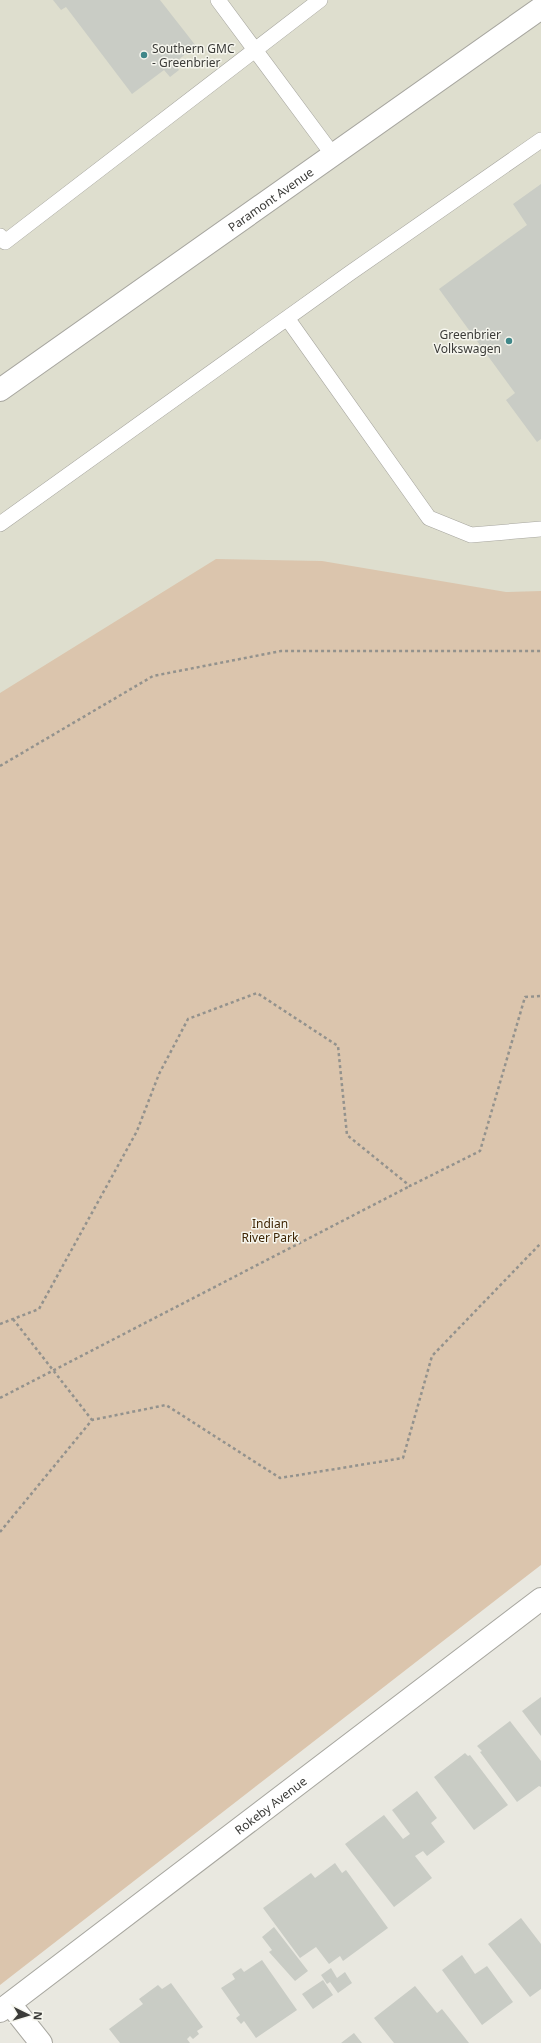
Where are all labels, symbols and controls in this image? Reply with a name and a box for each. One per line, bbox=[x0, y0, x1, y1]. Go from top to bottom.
place label: Southern GMC - Greenbrier bbox=[152, 40, 235, 71]
marker: Southern GMC - Greenbrier bbox=[139, 50, 149, 60]
street label: Paramont Avenue bbox=[224, 163, 317, 235]
place label: Greenbrier Volkswagen bbox=[434, 326, 501, 357]
marker: Greenbrier Volkswagen bbox=[504, 336, 514, 346]
park label: Indian River Park bbox=[242, 1215, 299, 1246]
street label: Rokeby Avenue bbox=[231, 1772, 310, 1838]
north arrow bbox=[8, 1995, 48, 2035]
text: N bbox=[31, 2011, 46, 2021]

